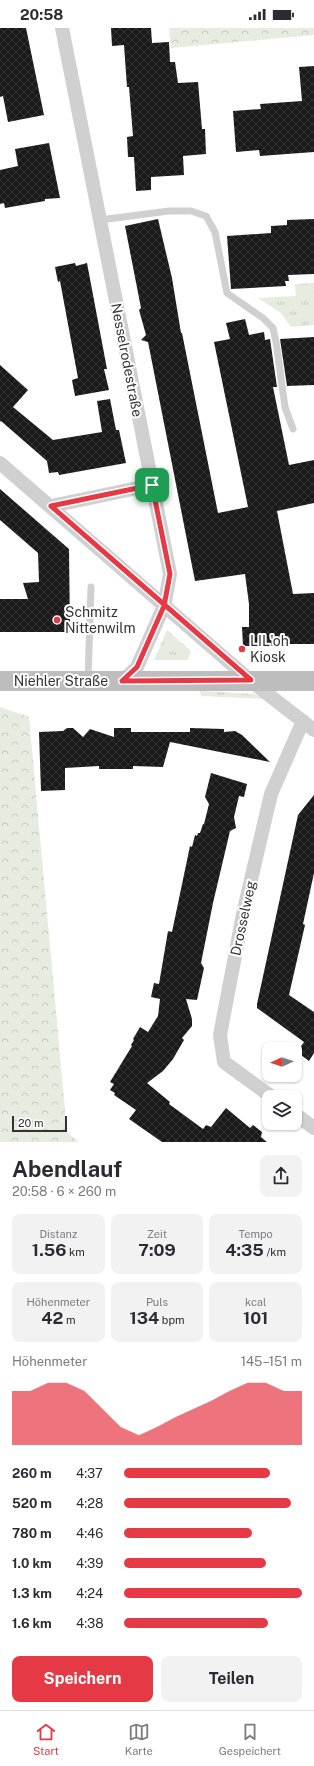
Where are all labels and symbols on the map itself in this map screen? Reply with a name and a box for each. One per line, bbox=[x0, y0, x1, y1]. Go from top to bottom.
street label: Nesselrodestraße bbox=[108, 302, 146, 418]
pin bbox=[135, 468, 169, 502]
place label: Schmitz Nittenwilm bbox=[65, 604, 136, 636]
marker: Schmitz Nittenwilm bbox=[52, 615, 62, 625]
place label: LIL'oh Kiosk bbox=[250, 633, 289, 665]
marker: LIL'oh Kiosk bbox=[237, 644, 247, 654]
street label: Niehler Straße bbox=[14, 673, 108, 689]
street label: Drosselweg bbox=[227, 879, 259, 957]
north arrow bbox=[262, 1042, 302, 1082]
scale bar bbox=[12, 1114, 67, 1133]

